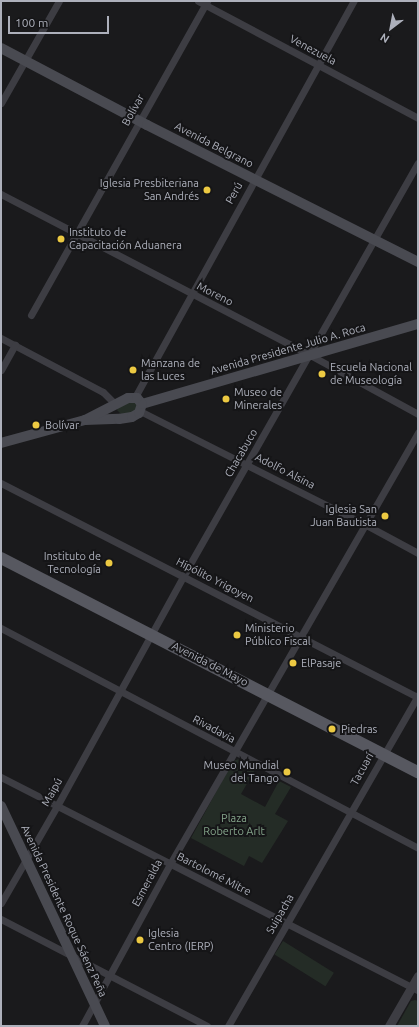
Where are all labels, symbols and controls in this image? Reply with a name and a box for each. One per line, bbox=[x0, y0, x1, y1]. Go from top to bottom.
scale bar bbox=[10, 8, 111, 34]
north arrow bbox=[371, 8, 411, 48]
text: 100 m bbox=[15, 16, 48, 29]
text: N bbox=[378, 31, 391, 45]
street label: Venezuela bbox=[287, 32, 339, 68]
street label: Bolívar bbox=[119, 92, 147, 128]
street label: Avenida Belgrano bbox=[172, 119, 256, 171]
place label: Iglesia Presbiteriana San Andrés bbox=[100, 177, 199, 203]
street label: Perú bbox=[223, 180, 245, 206]
marker: Iglesia Presbiteriana San Andrés bbox=[202, 185, 212, 195]
place label: Instituto de Capacitación Aduanera bbox=[69, 226, 182, 252]
marker: Instituto de Capacitación Aduanera bbox=[56, 234, 66, 244]
street label: Moreno bbox=[195, 279, 235, 309]
street label: Avenida Presidente Julio A. Roca bbox=[209, 320, 367, 378]
place label: Manzana de las Luces bbox=[141, 357, 200, 383]
place label: Escuela Nacional de Museología bbox=[330, 361, 412, 387]
marker: Manzana de las Luces bbox=[128, 365, 138, 375]
marker: Escuela Nacional de Museología bbox=[317, 369, 327, 379]
place label: Museo de Minerales bbox=[234, 386, 282, 412]
marker: Museo de Minerales bbox=[221, 394, 231, 404]
place label: Bolívar bbox=[45, 418, 79, 432]
marker: Bolívar bbox=[30, 419, 42, 431]
street label: Chacabuco bbox=[222, 426, 260, 480]
street label: Adolfo Alsina bbox=[253, 450, 317, 492]
place label: Iglesia San Juan Bautista bbox=[310, 503, 377, 529]
marker: Iglesia San Juan Bautista bbox=[380, 511, 390, 521]
place label: Instituto de Tecnología bbox=[44, 550, 101, 576]
street label: Hipólito Yrigoyen bbox=[174, 555, 256, 605]
marker: Instituto de Tecnología bbox=[104, 558, 114, 568]
place label: Ministerio Público Fiscal bbox=[245, 622, 311, 648]
marker: Ministerio Público Fiscal bbox=[232, 630, 242, 640]
street label: Avenida de Mayo bbox=[170, 639, 250, 689]
place label: ElPasaje bbox=[301, 656, 341, 670]
marker: ElPasaje bbox=[288, 658, 298, 668]
street label: Rivadavia bbox=[190, 712, 238, 746]
place label: Piedras bbox=[341, 722, 377, 736]
marker: Piedras bbox=[326, 723, 338, 735]
street label: Tacuarí bbox=[348, 750, 376, 788]
place label: Museo Mundial del Tango bbox=[204, 759, 279, 785]
marker: Museo Mundial del Tango bbox=[282, 767, 292, 777]
street label: Maipú bbox=[39, 775, 65, 809]
park label: Plaza Roberto Arlt bbox=[203, 812, 265, 838]
street label: Avenida Presidente Roque Sáenz Peña bbox=[18, 823, 110, 999]
street label: Bartolomé Mitre bbox=[175, 850, 253, 898]
street label: Esmeralda bbox=[129, 857, 165, 909]
street label: Suipacha bbox=[263, 892, 297, 936]
place label: Iglesia Centro (IERP) bbox=[148, 927, 214, 953]
marker: Iglesia Centro (IERP) bbox=[135, 935, 145, 945]

